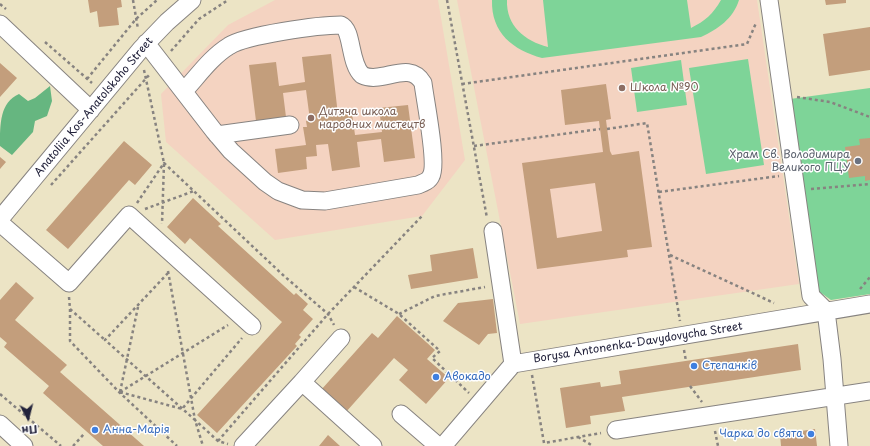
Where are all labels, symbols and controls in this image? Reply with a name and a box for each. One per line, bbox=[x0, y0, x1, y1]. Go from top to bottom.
street label: Anatoliia Kos-Anatolskoho Street bbox=[32, 35, 156, 179]
place label: Школа №90 bbox=[630, 81, 699, 95]
marker: Школа №90 bbox=[617, 83, 627, 93]
place label: Дитяча школа народних мистецтв bbox=[319, 105, 425, 131]
marker: Дитяча школа народних мистецтв bbox=[306, 113, 316, 123]
place label: Храм Св. Володимира Великого ПЦУ bbox=[730, 148, 850, 174]
marker: Храм Св. Володимира Великого ПЦУ bbox=[853, 156, 863, 166]
street label: Borysa Antonenka-Davydovycha Street bbox=[532, 320, 744, 366]
place label: Степанків bbox=[702, 359, 757, 373]
marker: Степанків bbox=[689, 361, 699, 371]
place label: Авокадо bbox=[444, 370, 491, 384]
marker: Авокадо bbox=[431, 372, 441, 382]
north arrow bbox=[8, 398, 48, 438]
text: Пн bbox=[21, 421, 38, 440]
place label: Анна-Марія bbox=[103, 423, 170, 437]
marker: Анна-Марія bbox=[90, 425, 100, 435]
place label: Чарка до свята bbox=[719, 427, 803, 441]
marker: Чарка до свята bbox=[806, 429, 816, 439]

